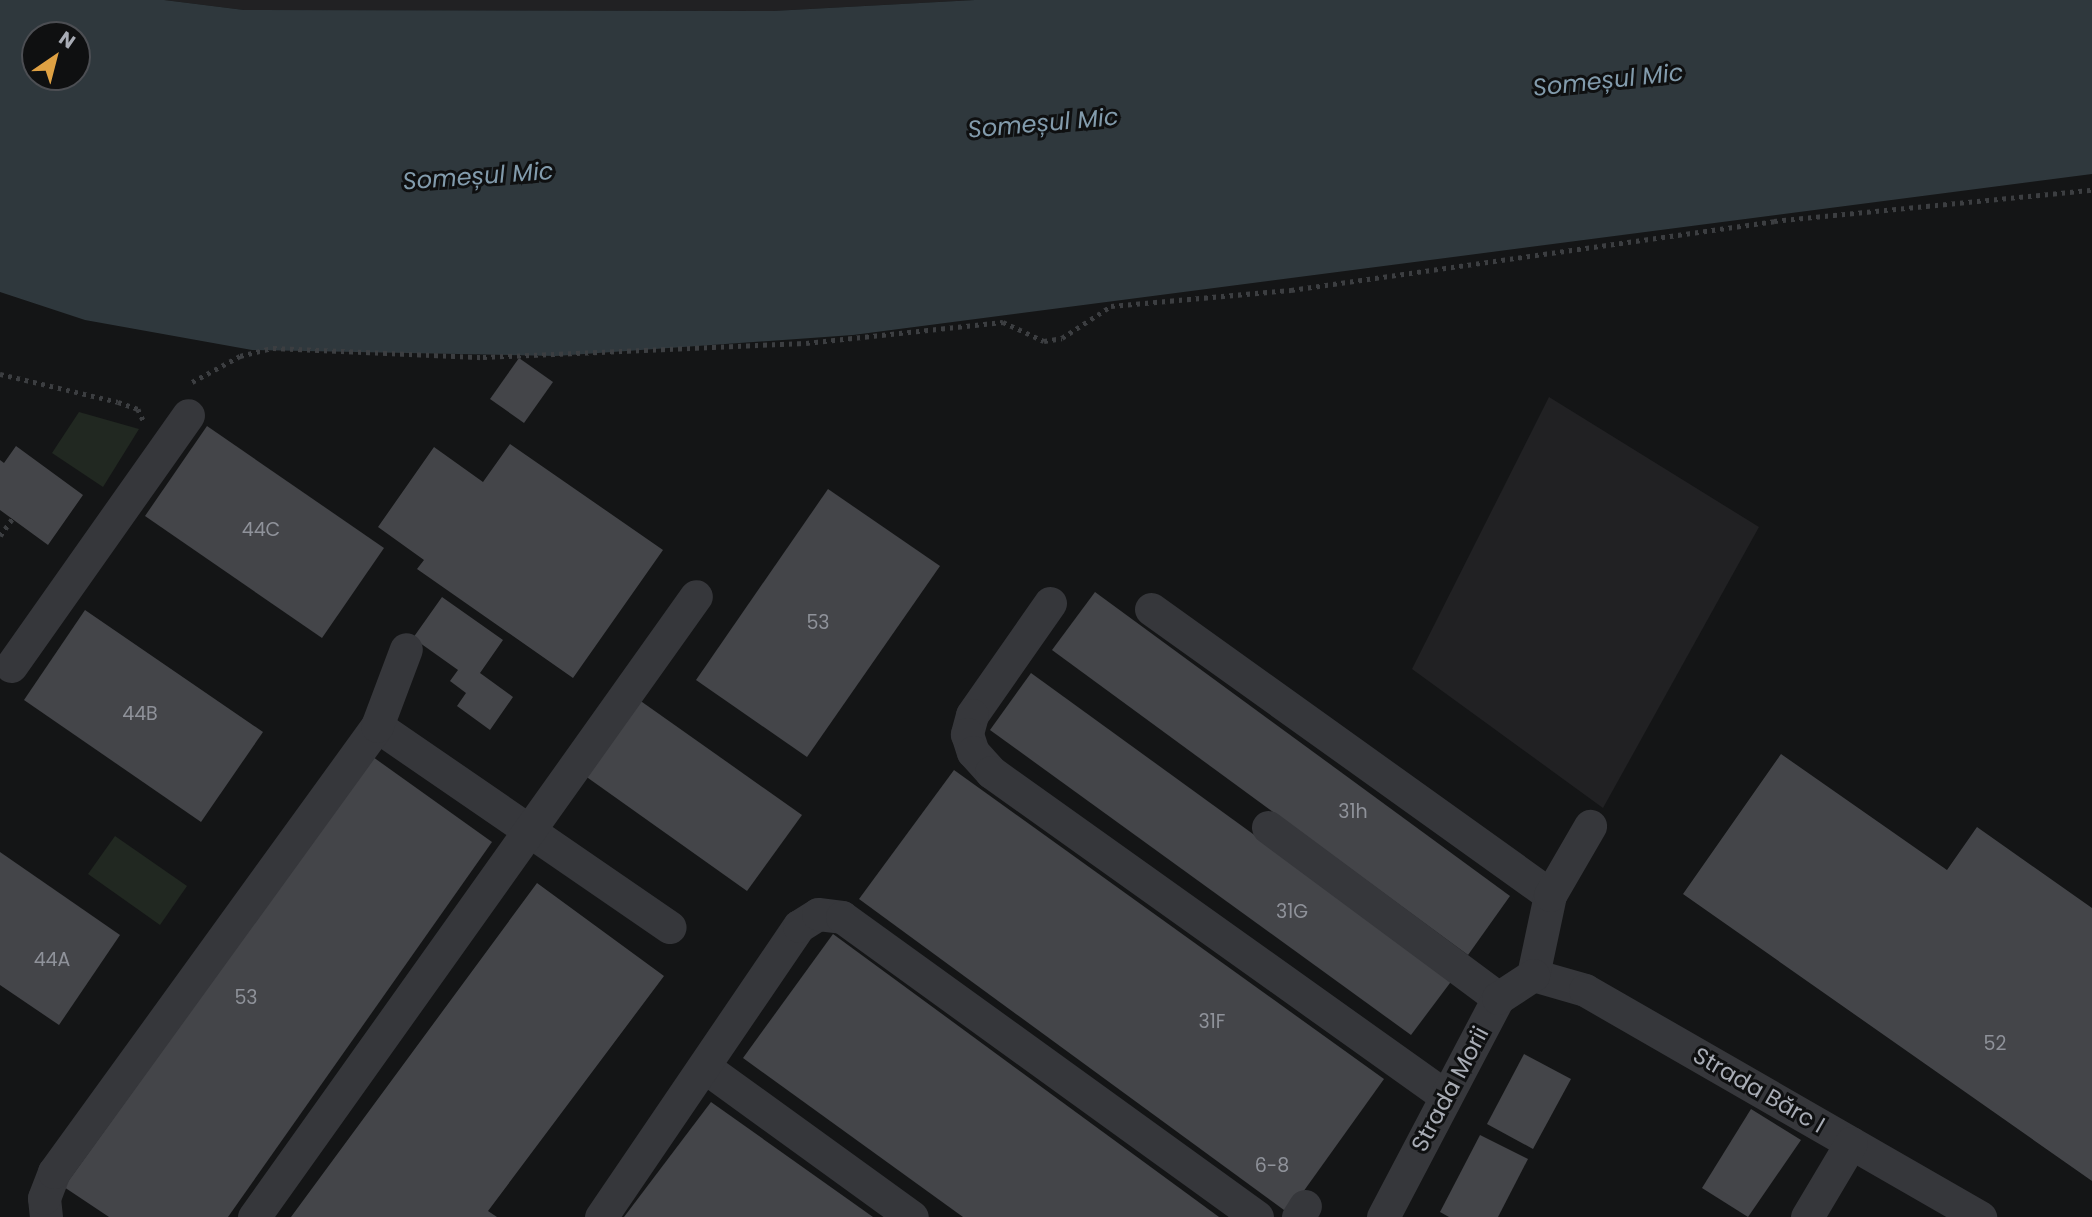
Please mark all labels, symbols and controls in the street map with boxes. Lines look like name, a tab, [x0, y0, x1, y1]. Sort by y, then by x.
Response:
north arrow	[21, 21, 91, 91]
text: N	[54, 25, 81, 55]
water label: Someșul Mic	[1531, 58, 1685, 102]
water label: Someșul Mic	[967, 102, 1119, 144]
water label: Someșul Mic	[402, 156, 554, 196]
house number: 44C	[242, 519, 280, 541]
house number: 53	[806, 612, 830, 634]
house number: 44B	[122, 703, 158, 725]
house number: 31h	[1338, 801, 1368, 823]
house number: 31G	[1276, 901, 1308, 923]
house number: 44A	[34, 949, 70, 971]
house number: 53	[234, 987, 258, 1009]
house number: 31F	[1199, 1011, 1225, 1033]
street label: Strada Morii	[1406, 1022, 1494, 1156]
house number: 52	[1984, 1033, 2006, 1055]
street label: Strada Bărc I	[1688, 1041, 1830, 1139]
house number: 6-8	[1255, 1155, 1289, 1177]

